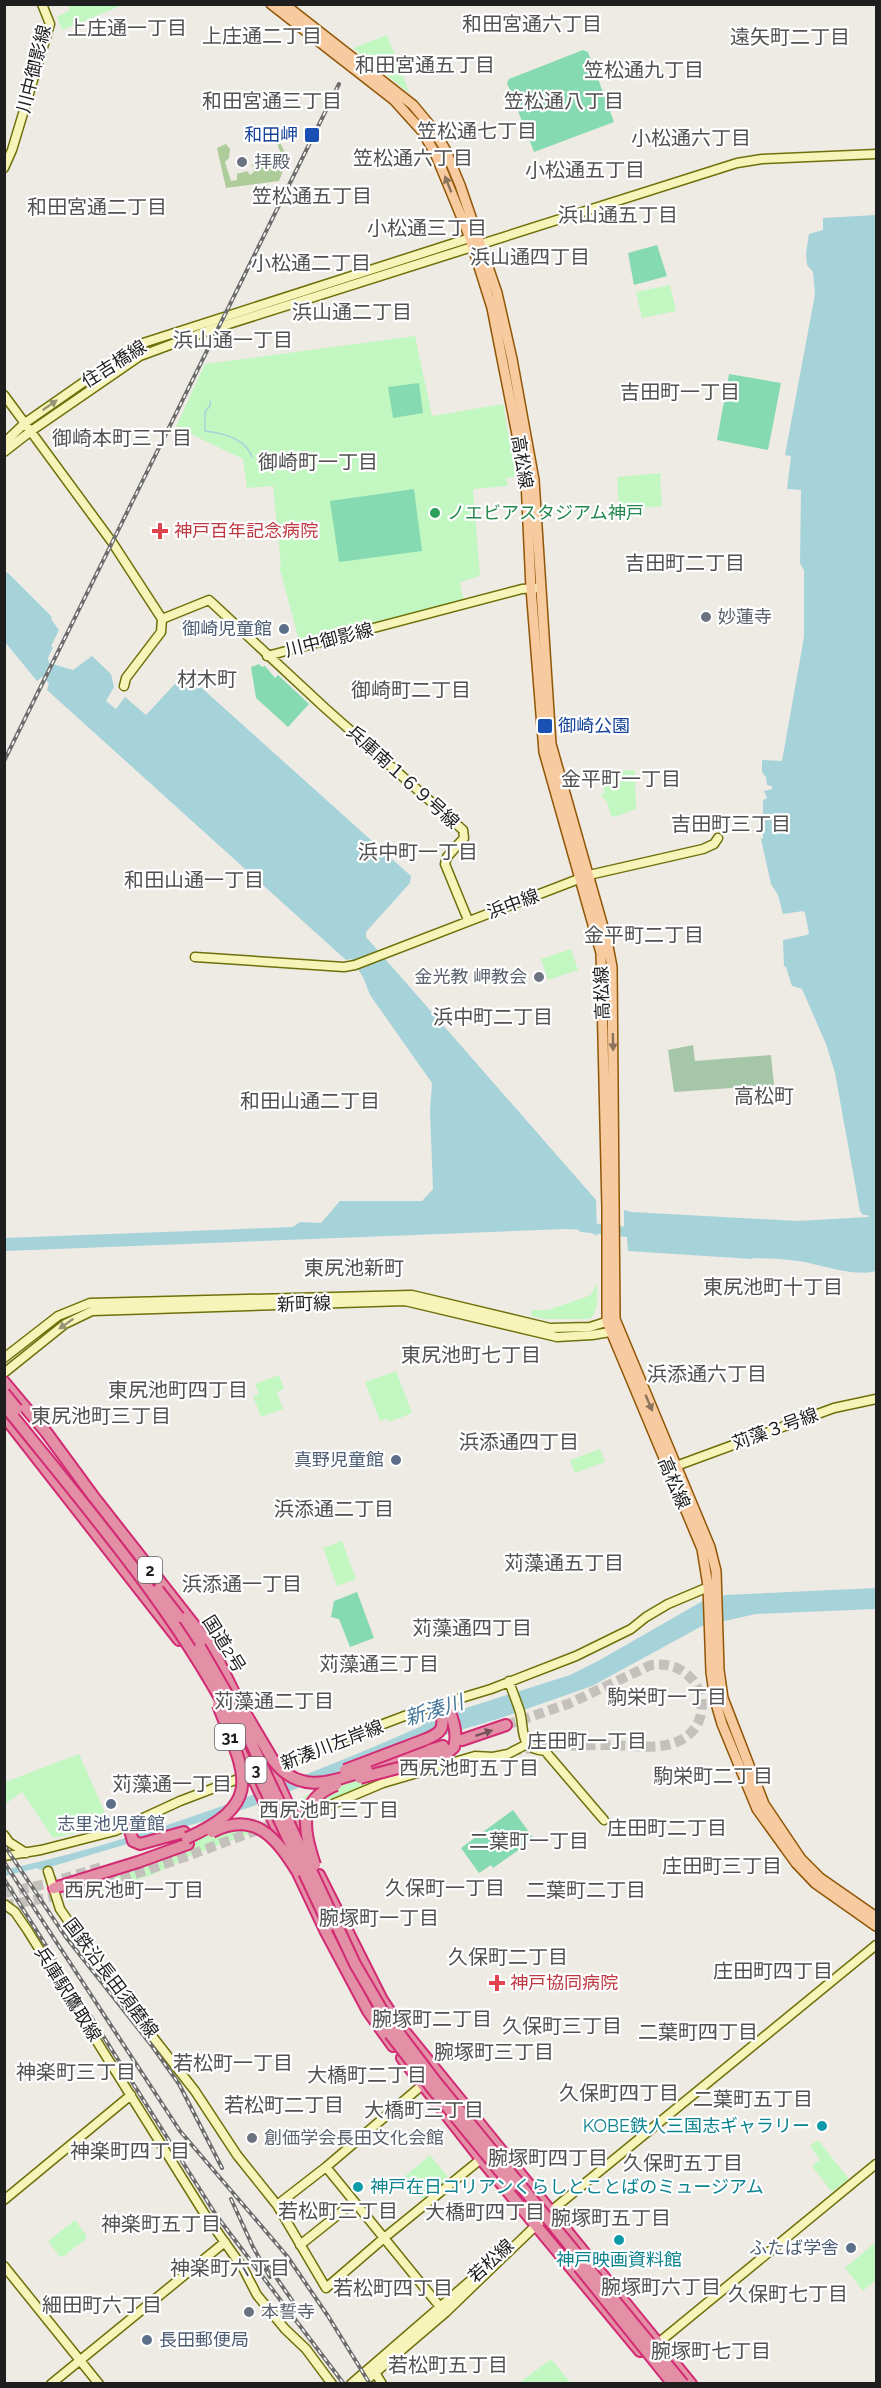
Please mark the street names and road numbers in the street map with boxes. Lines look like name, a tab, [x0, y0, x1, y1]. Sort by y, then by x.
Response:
street label: 川中御影線	[12, 23, 55, 115]
street label: 住吉橋線	[78, 336, 150, 392]
street label: 高松線	[508, 434, 537, 490]
street label: 川中御影線	[283, 618, 375, 661]
street label: 兵庫南１６９号線	[343, 721, 464, 833]
street label: 浜中線	[484, 884, 542, 923]
street label: 高松線	[590, 966, 613, 1020]
street label: 新町線	[277, 1292, 331, 1315]
street label: 苅藻３号線	[729, 1403, 821, 1454]
street label: 高松線	[654, 1454, 695, 1512]
road number: 2	[138, 1557, 162, 1583]
street label: 国道2号	[199, 1611, 250, 1676]
street label: 新湊川左岸線	[278, 1715, 386, 1774]
road number: 31	[215, 1724, 245, 1750]
road number: 3	[246, 1757, 266, 1783]
street label: 国鉄沿長田須磨線	[60, 1914, 163, 2042]
street label: 兵庫駅鷹取線	[31, 1942, 106, 2045]
street label: 若松線	[464, 2235, 518, 2287]

